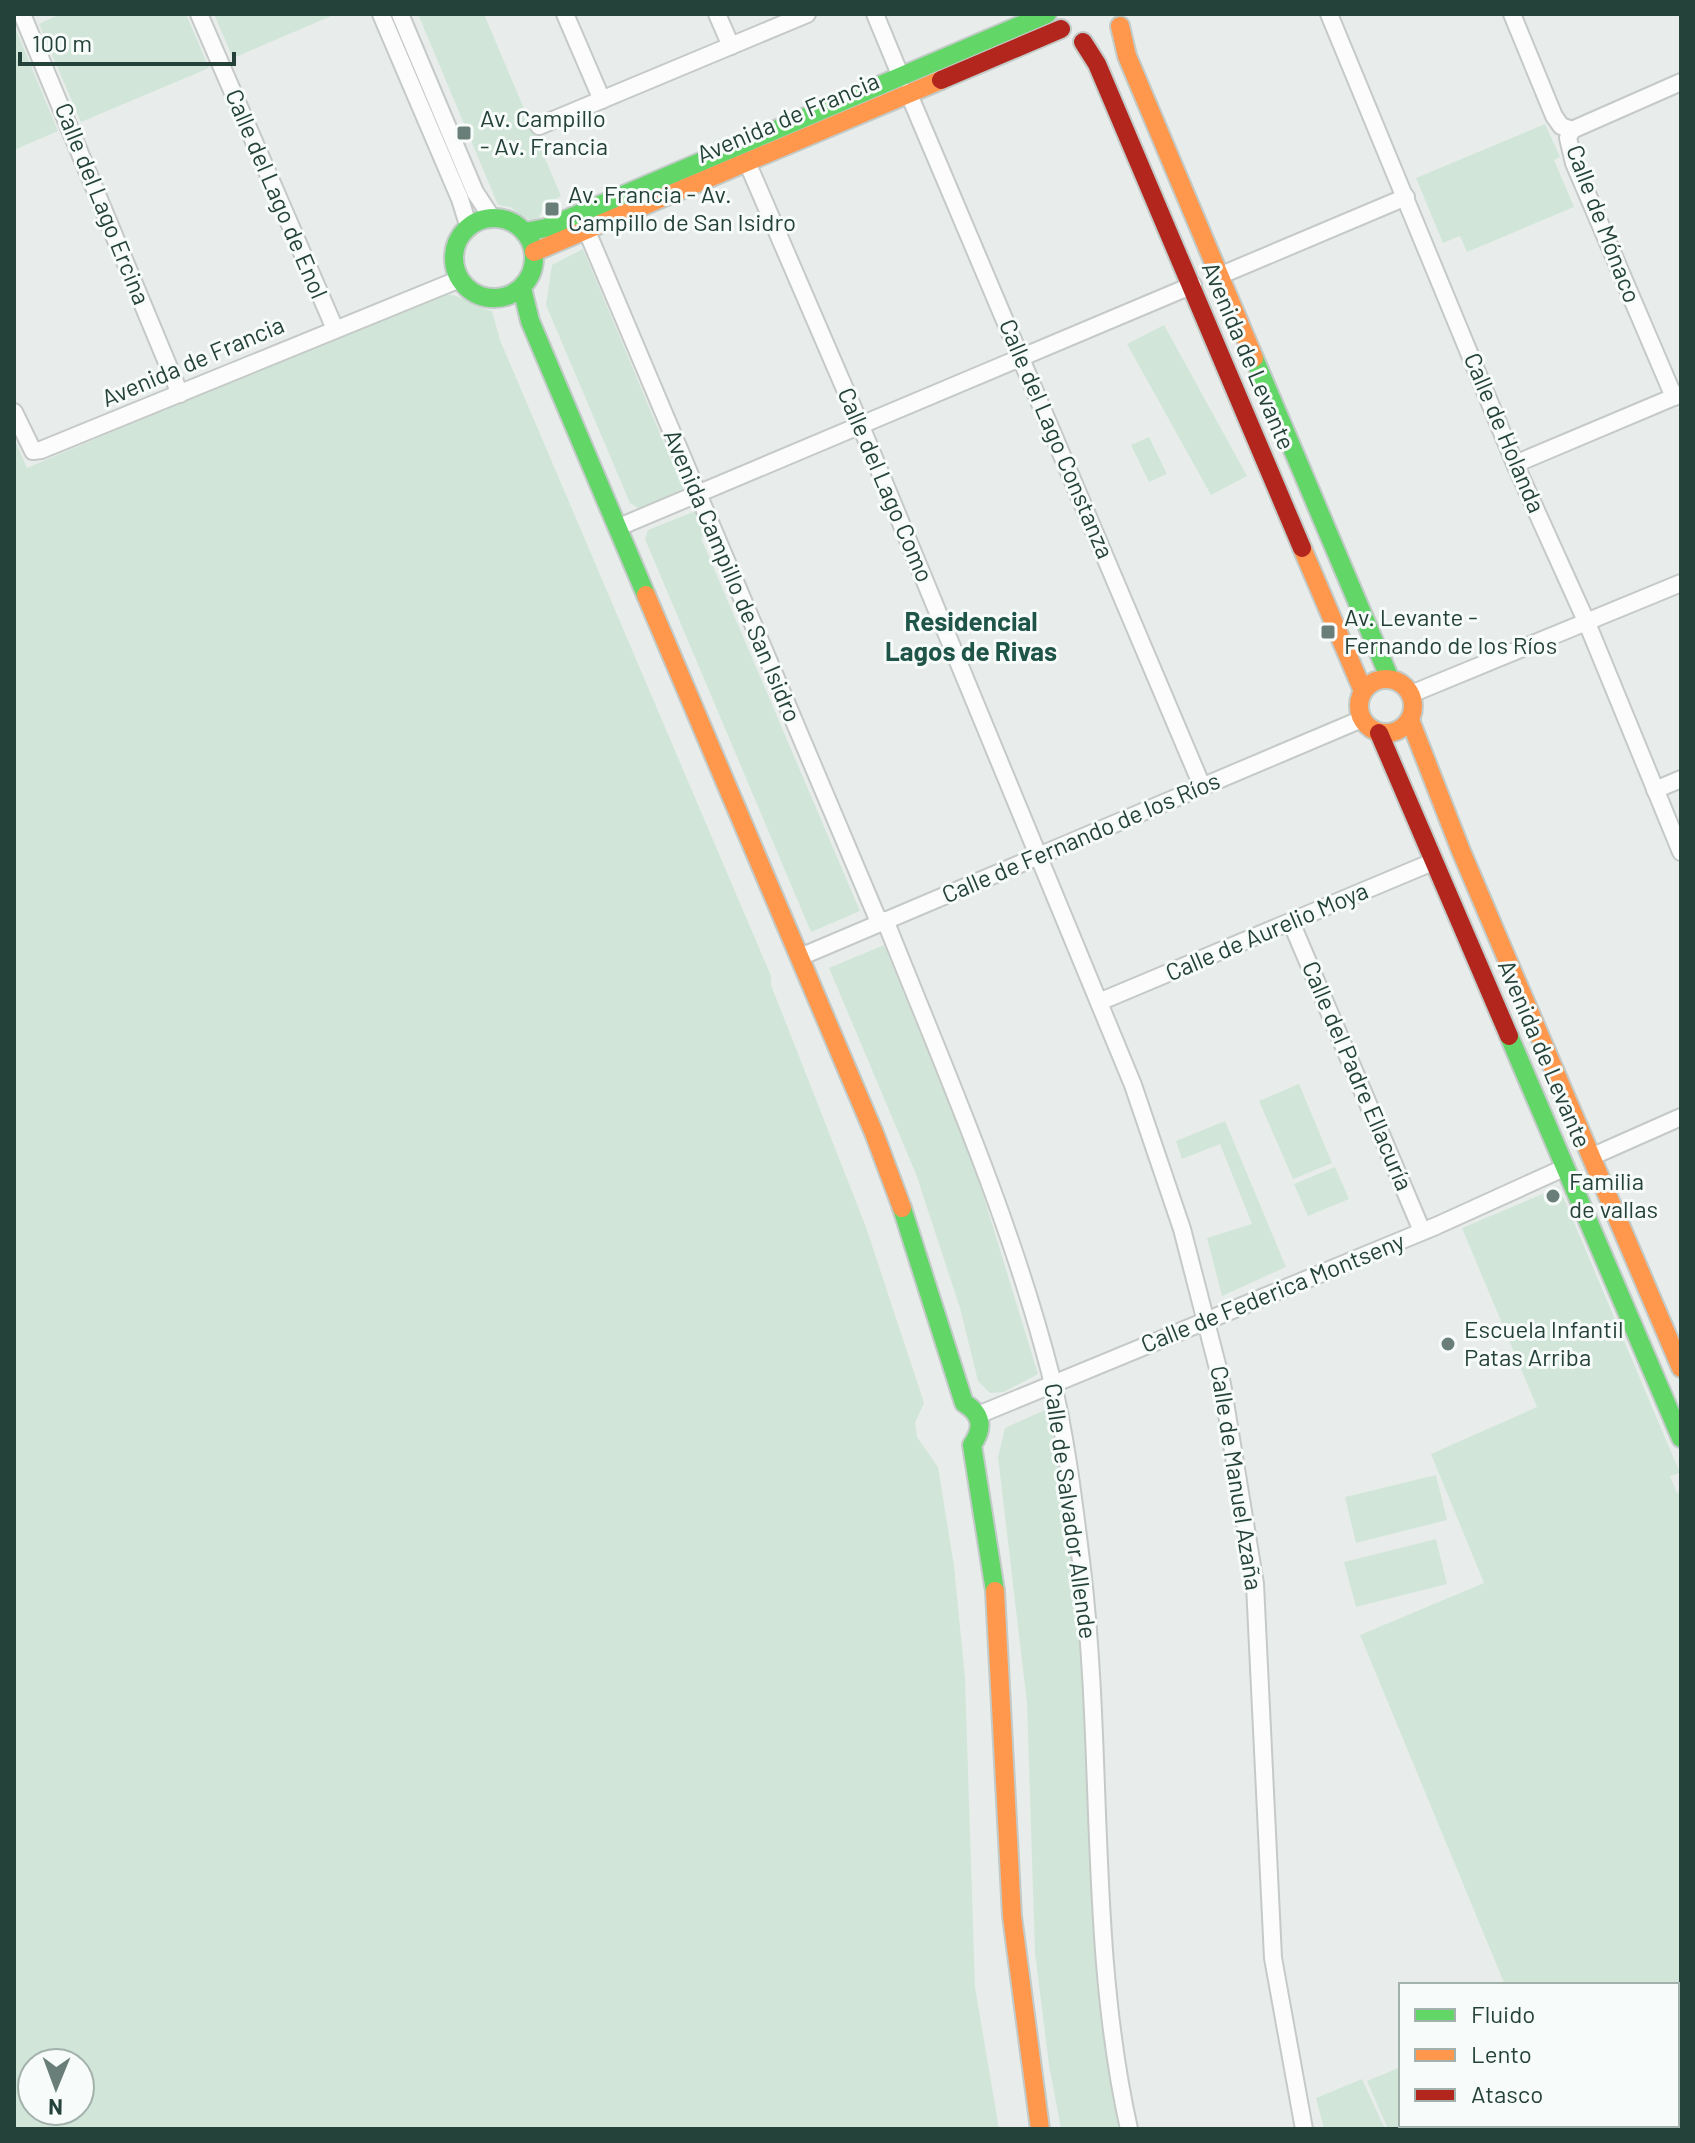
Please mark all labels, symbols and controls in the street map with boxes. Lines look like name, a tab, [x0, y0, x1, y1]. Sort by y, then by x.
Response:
scale bar	[20, 16, 234, 66]
text: 100 m	[32, 28, 92, 57]
street label: Avenida de Francia	[692, 65, 883, 168]
street label: Calle del Lago de Enol	[220, 84, 335, 303]
street label: Calle del Lago Ercina	[50, 98, 157, 309]
place label: Av. Campillo - Av. Francia	[480, 103, 608, 160]
marker: Av. Campillo - Av. Francia	[455, 124, 473, 142]
street label: Calle de Mónaco	[1561, 140, 1648, 306]
place label: Av. Francia - Av. Campillo de San Isidro	[568, 179, 796, 236]
marker: Av. Francia - Av. Campillo de San Isidro	[543, 200, 561, 218]
street label: Avenida de Levante	[1197, 257, 1302, 454]
street label: Avenida de Francia	[97, 309, 288, 412]
street label: Calle del Lago Constanza	[994, 314, 1121, 562]
street label: Calle de Holanda	[1459, 348, 1552, 517]
street label: Calle del Lago Como	[832, 383, 940, 586]
street label: Avenida Campillo de San Isidro	[658, 425, 808, 726]
place label: Av. Levante - Fernando de los Ríos	[1344, 602, 1557, 659]
district label: Residencial Lagos de Rivas	[885, 605, 1057, 666]
marker: Av. Levante - Fernando de los Ríos	[1319, 623, 1337, 641]
street label: Calle de Fernando de los Ríos	[937, 765, 1224, 908]
street label: Calle de Aurelio Moya	[1161, 875, 1372, 986]
street label: Avenida de Levante	[1493, 955, 1598, 1152]
street label: Calle del Padre Ellacuría	[1297, 956, 1420, 1195]
place label: Familia de vallas	[1569, 1166, 1658, 1223]
marker: Familia de vallas	[1544, 1187, 1562, 1205]
street label: Calle de Federica Montseny	[1136, 1225, 1409, 1358]
place label: Escuela Infantil Patas Arriba	[1464, 1314, 1624, 1371]
marker: Escuela Infantil Patas Arriba	[1439, 1335, 1457, 1353]
street label: Calle de Manuel Azaña	[1205, 1363, 1270, 1592]
street label: Calle de Salvador Allende	[1039, 1381, 1104, 1641]
legend	[1399, 1983, 1679, 2127]
text: Fluido	[1471, 1999, 1535, 2028]
text: Lento	[1471, 2039, 1532, 2068]
north arrow	[16, 2047, 96, 2127]
text: Atasco	[1471, 2079, 1543, 2108]
text: N	[48, 2095, 63, 2121]

